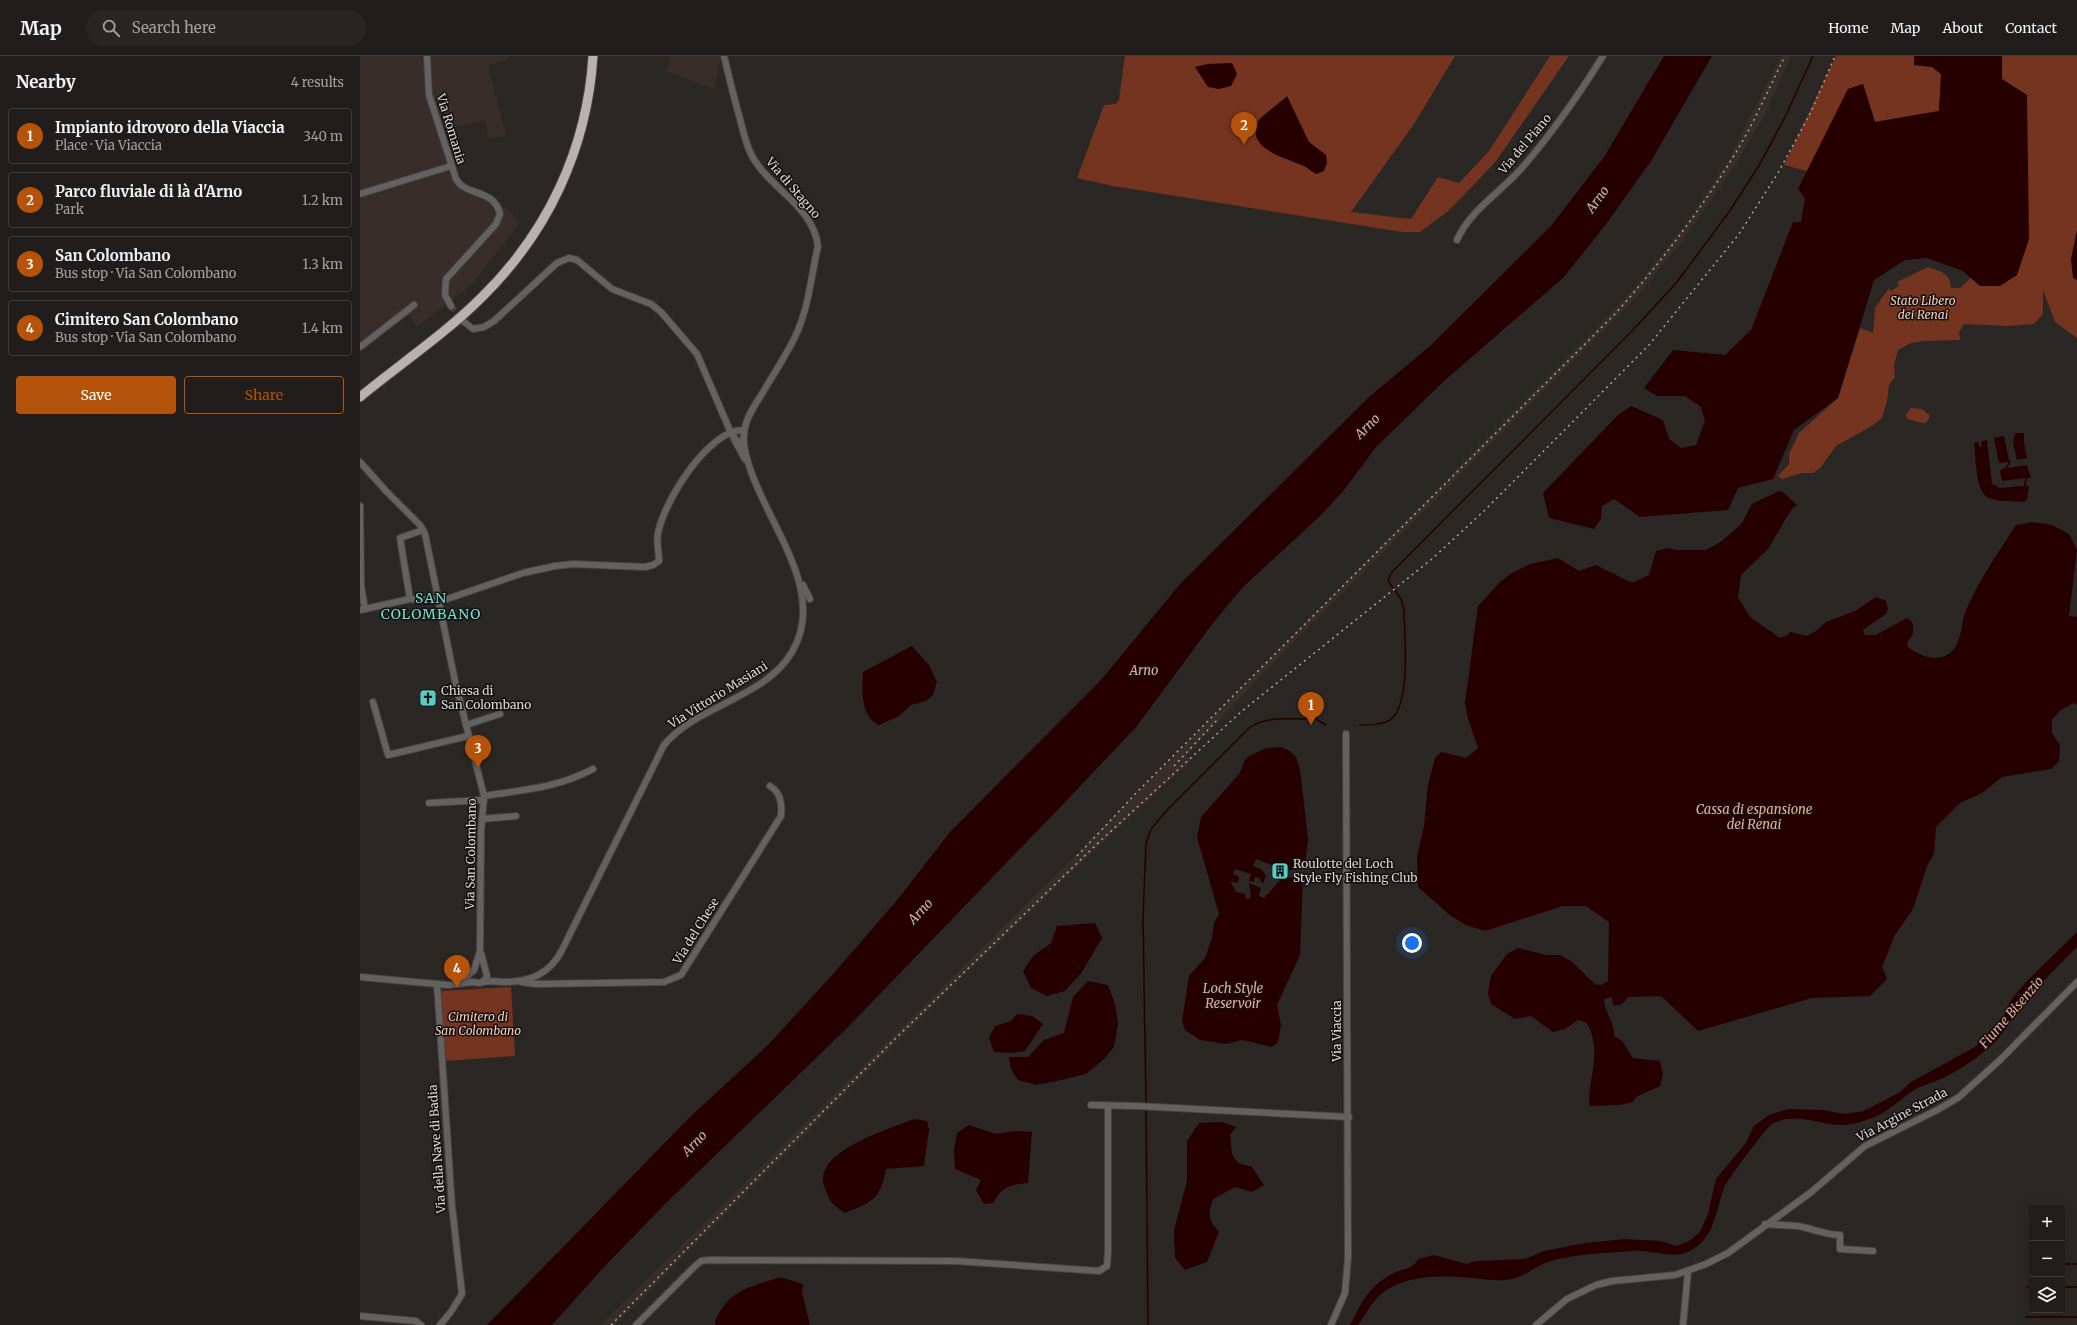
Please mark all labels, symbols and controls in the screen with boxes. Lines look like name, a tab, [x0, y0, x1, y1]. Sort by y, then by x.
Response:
search box	[86, 10, 366, 46]
text: Map	[20, 16, 62, 40]
icon: search	[100, 17, 122, 39]
text: Search here	[132, 18, 216, 37]
text: Home	[1828, 19, 1869, 37]
text: Map	[1891, 19, 1920, 37]
text: About	[1942, 19, 1983, 37]
text: Contact	[2005, 19, 2057, 37]
text: Nearby	[16, 71, 76, 93]
text: 4 results	[291, 74, 344, 91]
street label: Via Romania	[433, 91, 469, 166]
street label: Via del Piano	[1494, 110, 1554, 178]
pin: 2	[1231, 112, 1257, 145]
text: Impianto idrovoro della Viaccia	[55, 118, 285, 137]
text: 1	[27, 128, 33, 145]
text: 340 m	[304, 128, 343, 145]
text: Place · Via Viaccia	[55, 137, 162, 154]
street label: Via di Stagno	[762, 153, 824, 221]
text: Parco fluviale di là d'Arno	[55, 182, 242, 201]
water label: Arno	[1581, 183, 1613, 217]
text: 2	[26, 192, 34, 209]
text: 1.2 km	[302, 192, 343, 209]
text: Park	[55, 201, 84, 218]
text: San Colombano	[55, 246, 170, 265]
text: 3	[26, 256, 34, 273]
text: 1.3 km	[302, 256, 343, 273]
text: Bus stop · Via San Colombano	[55, 265, 236, 282]
park label: Stato Libero dei Renai	[1890, 293, 1956, 322]
text: Cimitero San Colombano	[55, 310, 238, 329]
text: 4	[26, 320, 34, 337]
text: 1.4 km	[302, 320, 343, 337]
text: Bus stop · Via San Colombano	[55, 329, 236, 346]
button: Save	[16, 376, 176, 414]
button: Share	[184, 376, 344, 414]
water label: Arno	[1350, 410, 1384, 443]
district label: SAN COLOMBANO	[381, 589, 481, 623]
street label: Via Vittorio Masiani	[664, 658, 770, 732]
water label: Arno	[1128, 662, 1159, 679]
place label: Chiesa di San Colombano	[441, 683, 531, 712]
church icon: Chiesa di San Colombano	[418, 688, 438, 708]
pin: 1	[1298, 692, 1324, 725]
pin: 3	[465, 735, 491, 768]
street label: Via San Colombano	[462, 798, 479, 911]
water label: Cassa di espansione dei Renai	[1696, 801, 1813, 833]
place label: Roulotte del Loch Style Fly Fishing Club	[1293, 856, 1417, 885]
building icon: Roulotte del Loch Style Fly Fishing Club	[1270, 861, 1290, 881]
street label: Via del Chese	[669, 895, 722, 968]
water label: Arno	[904, 895, 936, 928]
your location	[1402, 933, 1422, 953]
pin: 4	[444, 955, 470, 988]
water label: Fiume Bisenzio	[1975, 973, 2047, 1053]
water label: Loch Style Reservoir	[1203, 980, 1264, 1012]
street label: Via Viaccia	[1329, 1000, 1344, 1063]
park label: Cimitero di San Colombano	[435, 1009, 521, 1038]
street label: Via della Nave di Badia	[424, 1084, 449, 1215]
street label: Via Argine Strada	[1853, 1084, 1950, 1145]
water label: Arno	[677, 1127, 711, 1160]
map controls	[2029, 1205, 2065, 1313]
button: +	[2029, 1205, 2065, 1241]
button: −	[2029, 1241, 2065, 1277]
button: layers	[2029, 1277, 2065, 1313]

